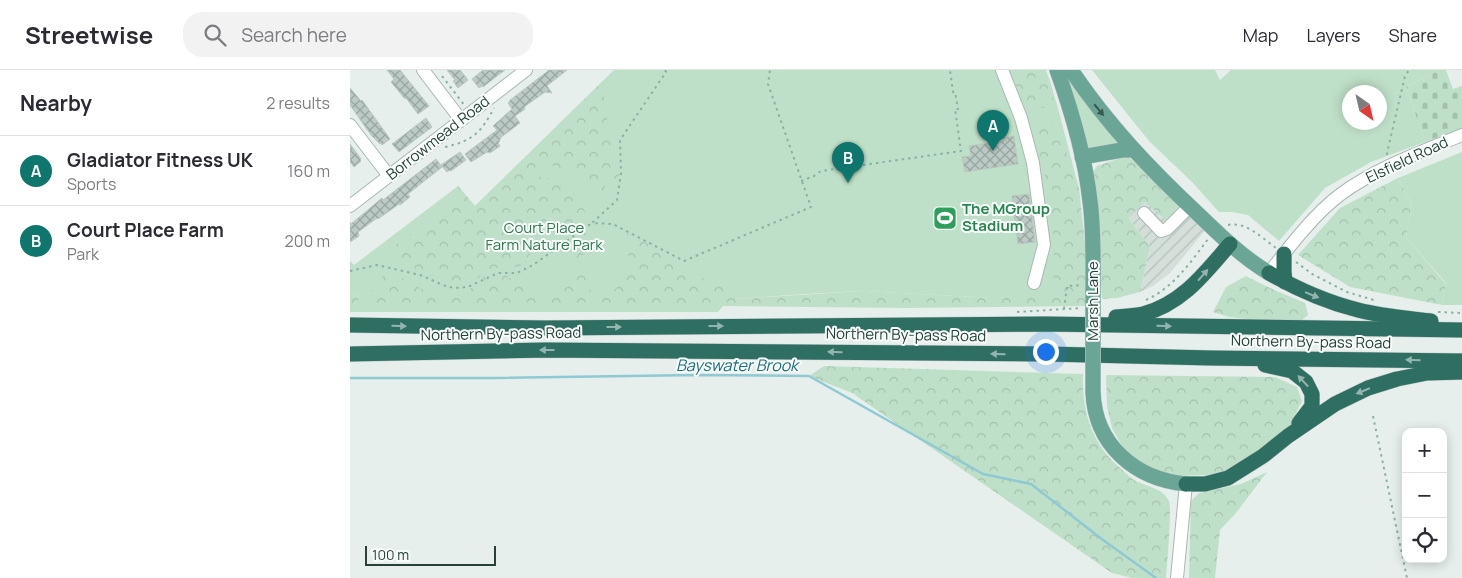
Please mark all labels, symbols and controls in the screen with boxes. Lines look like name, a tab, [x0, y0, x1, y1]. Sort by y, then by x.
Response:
search box	[183, 12, 533, 57]
text: Streetwise	[25, 18, 153, 51]
icon: search	[201, 21, 229, 49]
text: Search here	[241, 22, 347, 48]
text: Map	[1243, 23, 1278, 47]
text: Layers	[1306, 23, 1360, 47]
text: Share	[1388, 23, 1437, 47]
north arrow	[1342, 85, 1387, 130]
text: Nearby	[20, 89, 92, 117]
street label: Borrowmead Road	[382, 91, 494, 185]
text: 2 results	[266, 92, 330, 114]
one-way arrow	[1094, 103, 1105, 116]
pin: A	[977, 110, 1009, 151]
street label: Elsfield Road	[1362, 131, 1451, 188]
pin: B	[832, 142, 864, 183]
text: Gladiator Fitness UK	[67, 147, 253, 173]
text: A	[31, 160, 41, 182]
text: 160 m	[287, 160, 330, 182]
text: Sports	[67, 173, 116, 195]
place label: The MGroup Stadium	[962, 198, 1050, 236]
sports icon: The MGroup Stadium	[932, 205, 958, 231]
text: Court Place Farm	[67, 217, 224, 243]
park label: Court Place Farm Nature Park	[485, 217, 603, 255]
text: B	[31, 230, 41, 252]
text: 200 m	[285, 230, 330, 252]
text: Park	[67, 243, 99, 265]
street label: Marsh Lane	[1082, 261, 1103, 341]
one-way arrow	[1197, 270, 1209, 282]
one-way arrow	[1305, 291, 1320, 299]
one-way arrow	[391, 322, 407, 330]
street label: Northern By-pass Road	[421, 322, 581, 345]
one-way arrow	[708, 322, 724, 330]
one-way arrow	[1156, 322, 1172, 330]
one-way arrow	[606, 323, 622, 331]
street label: Northern By-pass Road	[826, 323, 986, 346]
street label: Northern By-pass Road	[1231, 330, 1391, 353]
your location	[1033, 339, 1059, 365]
one-way arrow	[539, 347, 555, 355]
one-way arrow	[827, 348, 843, 356]
one-way arrow	[990, 350, 1006, 358]
water label: Bayswater Brook	[676, 354, 800, 376]
one-way arrow	[1405, 356, 1421, 364]
one-way arrow	[1297, 375, 1309, 387]
one-way arrow	[1356, 387, 1370, 395]
map controls	[1402, 428, 1447, 563]
button: +	[1402, 428, 1447, 473]
button: −	[1402, 473, 1447, 518]
button: locate	[1402, 518, 1447, 563]
scale bar	[365, 543, 496, 566]
text: 100 m	[372, 545, 409, 564]

